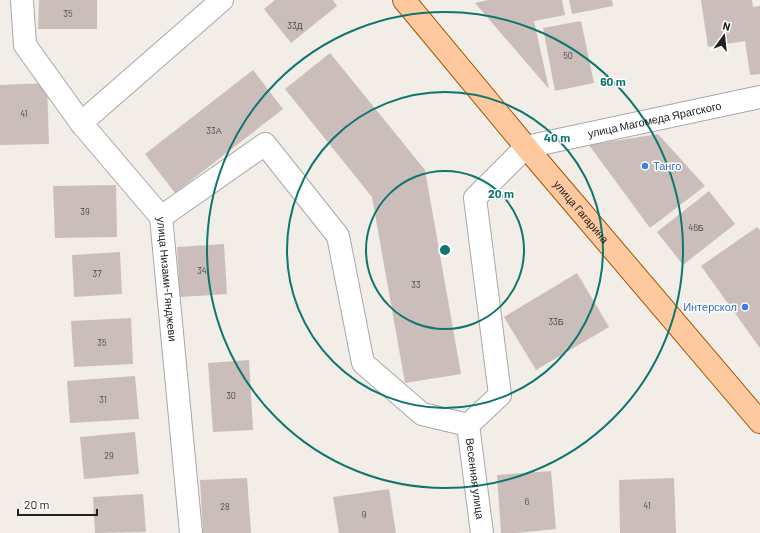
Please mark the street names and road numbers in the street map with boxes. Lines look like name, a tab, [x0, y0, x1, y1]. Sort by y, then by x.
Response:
street label: улица Магомеда Ярагского	[586, 98, 723, 140]
street label: улица Гагарина	[551, 177, 612, 246]
street label: улица Низами-Гянджеви	[155, 216, 180, 342]
street label: Весенняя улица	[464, 437, 487, 521]

